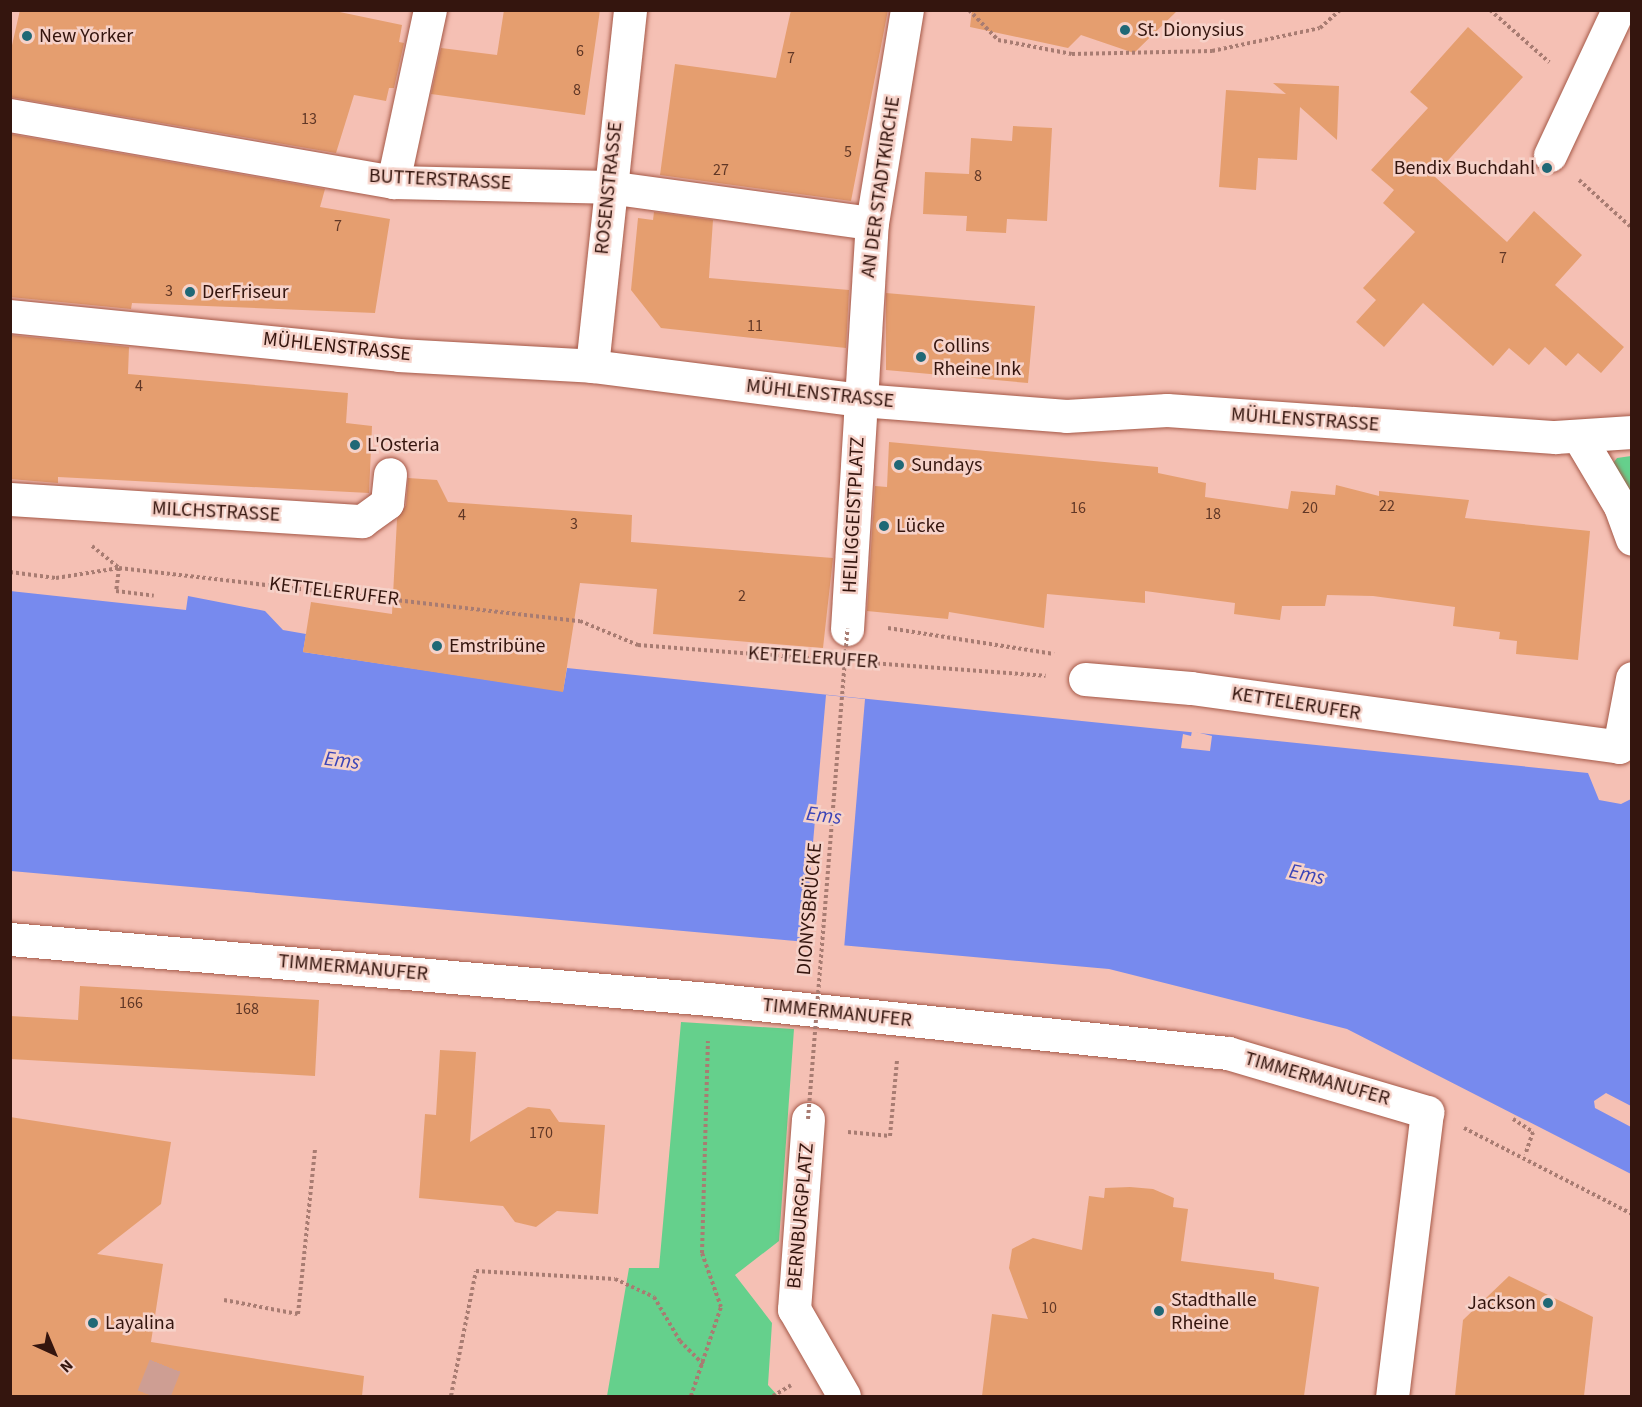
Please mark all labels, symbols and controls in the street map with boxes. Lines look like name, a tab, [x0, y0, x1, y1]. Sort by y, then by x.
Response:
place label: St. Dionysius	[1137, 18, 1244, 42]
marker: St. Dionysius	[1118, 23, 1132, 37]
place label: New Yorker	[39, 24, 133, 48]
marker: New Yorker	[20, 29, 34, 43]
house number: 6	[576, 41, 584, 61]
house number: 7	[787, 48, 795, 68]
house number: 8	[573, 80, 581, 100]
street label: AN DER STADTKIRCHE	[856, 95, 906, 279]
house number: 13	[301, 109, 317, 129]
street label: ROSENSTRASSE	[590, 120, 628, 256]
house number: 5	[844, 142, 852, 162]
place label: Bendix Buchdahl	[1394, 156, 1535, 180]
house number: 27	[713, 160, 729, 180]
marker: Bendix Buchdahl	[1540, 161, 1554, 175]
street label: BUTTERSTRASSE	[368, 164, 512, 196]
house number: 8	[974, 166, 982, 186]
house number: 7	[334, 216, 342, 236]
house number: 7	[1499, 248, 1507, 268]
place label: DerFriseur	[202, 280, 289, 304]
house number: 3	[165, 281, 173, 301]
marker: DerFriseur	[183, 285, 197, 299]
house number: 11	[747, 316, 763, 336]
street label: MÜHLENSTRASSE	[262, 327, 412, 367]
place label: Collins Rheine Ink	[933, 334, 1021, 381]
marker: Collins Rheine Ink	[914, 350, 928, 364]
street label: MÜHLENSTRASSE	[745, 374, 895, 414]
house number: 4	[135, 376, 143, 396]
street label: MÜHLENSTRASSE	[1230, 403, 1380, 437]
place label: L'Osteria	[367, 433, 440, 457]
street label: HEILIGGEISTPLATZ	[838, 436, 870, 594]
marker: L'Osteria	[348, 438, 362, 452]
place label: Sundays	[911, 453, 982, 477]
marker: Sundays	[892, 458, 906, 472]
house number: 22	[1379, 496, 1395, 516]
street label: MILCHSTRASSE	[151, 497, 281, 527]
house number: 16	[1070, 498, 1086, 518]
house number: 20	[1302, 498, 1318, 518]
house number: 18	[1205, 504, 1221, 524]
house number: 4	[458, 505, 466, 525]
house number: 3	[570, 514, 578, 534]
place label: Lücke	[896, 514, 945, 538]
marker: Lücke	[877, 519, 891, 533]
street label: KETTELERUFER	[268, 572, 400, 612]
house number: 2	[738, 586, 746, 606]
place label: Emstribüne	[449, 634, 546, 658]
marker: Emstribüne	[430, 639, 444, 653]
street label: KETTELERUFER	[747, 641, 879, 675]
street label: KETTELERUFER	[1230, 682, 1362, 726]
water label: Ems	[323, 745, 361, 775]
water label: Ems	[805, 800, 843, 830]
street label: DIONYSBRÜCKE	[792, 842, 828, 976]
water label: Ems	[1287, 858, 1327, 890]
street label: TIMMERMANUFER	[277, 950, 429, 986]
house number: 166	[119, 993, 143, 1013]
street label: TIMMERMANUFER	[761, 993, 913, 1033]
house number: 168	[235, 999, 259, 1019]
street label: TIMMERMANUFER	[1242, 1047, 1392, 1111]
house number: 170	[529, 1123, 553, 1143]
street label: BERNBURGPLATZ	[783, 1142, 819, 1290]
place label: Stadthalle Rheine	[1171, 1288, 1257, 1335]
place label: Jackson	[1467, 1291, 1536, 1315]
marker: Jackson	[1541, 1296, 1555, 1310]
house number: 10	[1041, 1298, 1057, 1318]
marker: Stadthalle Rheine	[1152, 1304, 1166, 1318]
place label: Layalina	[105, 1311, 175, 1335]
marker: Layalina	[86, 1316, 100, 1330]
north arrow	[24, 1323, 84, 1383]
text: N	[55, 1354, 78, 1378]

